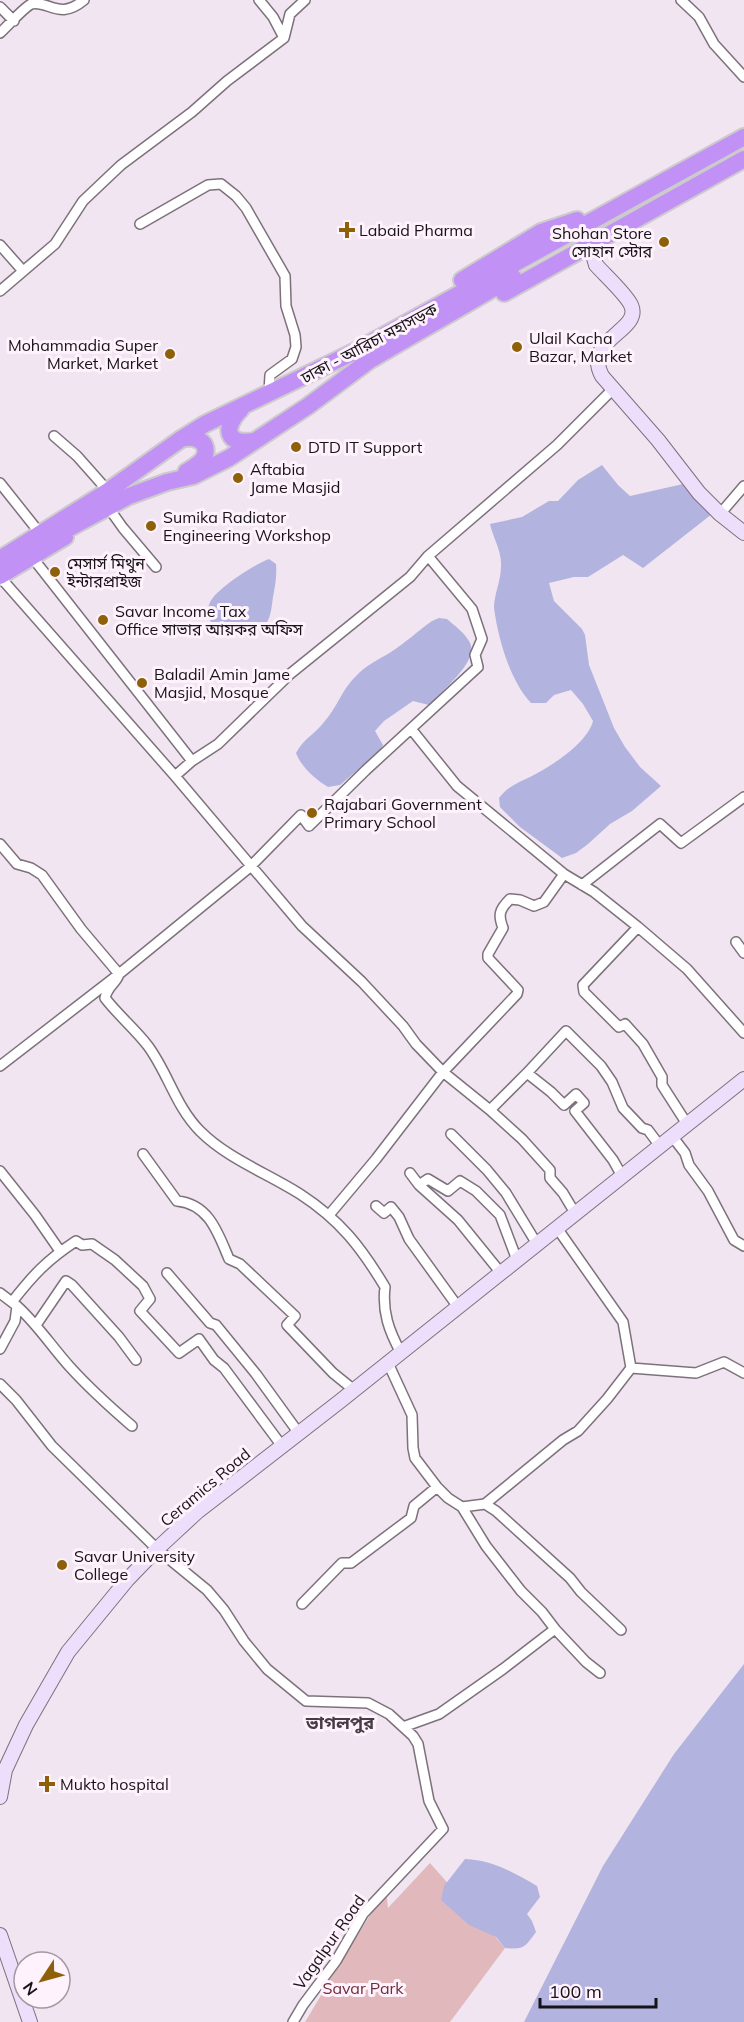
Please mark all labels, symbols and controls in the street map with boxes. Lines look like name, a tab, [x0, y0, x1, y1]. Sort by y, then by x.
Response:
place label: Labaid Pharma	[359, 220, 473, 240]
marker: Labaid Pharma	[340, 223, 354, 237]
place label: Shohan Store সোহান স্টোর	[552, 223, 652, 261]
marker: Shohan Store সোহান স্টোর	[657, 235, 671, 249]
street label: ঢাকা - আরিচা মহাসড়ক	[296, 298, 442, 388]
place label: Ulail Kacha Bazar, Market	[529, 328, 632, 366]
place label: Mohammadia Super Market, Market	[8, 335, 158, 373]
marker: Ulail Kacha Bazar, Market	[510, 340, 524, 354]
marker: Mohammadia Super Market, Market	[163, 347, 177, 361]
place label: DTD IT Support	[308, 437, 423, 457]
marker: DTD IT Support	[289, 440, 303, 454]
place label: Aftabia Jame Masjid	[250, 459, 340, 497]
marker: Aftabia Jame Masjid	[231, 471, 245, 485]
place label: Sumika Radiator Engineering Workshop	[163, 507, 331, 545]
marker: Sumika Radiator Engineering Workshop	[144, 519, 158, 533]
place label: মেসার্স মিথুন ইন্টারপ্রাইজ	[66, 553, 145, 591]
marker: মেসার্স মিথুন ইন্টারপ্রাইজ	[48, 565, 62, 579]
place label: Savar Income Tax Office সাভার আয়কর অফিস	[115, 601, 304, 639]
marker: Savar Income Tax Office সাভার আয়কর অফিস	[96, 613, 110, 627]
place label: Baladil Amin Jame Masjid, Mosque	[154, 664, 290, 702]
marker: Baladil Amin Jame Masjid, Mosque	[135, 676, 149, 690]
place label: Rajabari Government Primary School	[324, 794, 482, 832]
marker: Rajabari Government Primary School	[305, 806, 319, 820]
street label: Ceramics Road	[156, 1443, 254, 1531]
place label: Savar University College	[74, 1546, 196, 1584]
marker: Savar University College	[55, 1558, 69, 1572]
district label: ভাগলপুর	[305, 1711, 375, 1734]
place label: Mukto hospital	[60, 1774, 169, 1794]
marker: Mukto hospital	[38, 1775, 56, 1793]
street label: Vagalpur Road	[289, 1891, 369, 1993]
north arrow	[12, 1950, 72, 2010]
scale bar	[540, 1971, 656, 2009]
text: N	[18, 1978, 42, 2000]
park label: Savar Park	[322, 1978, 404, 1998]
text: 100 m	[549, 1980, 602, 2003]

